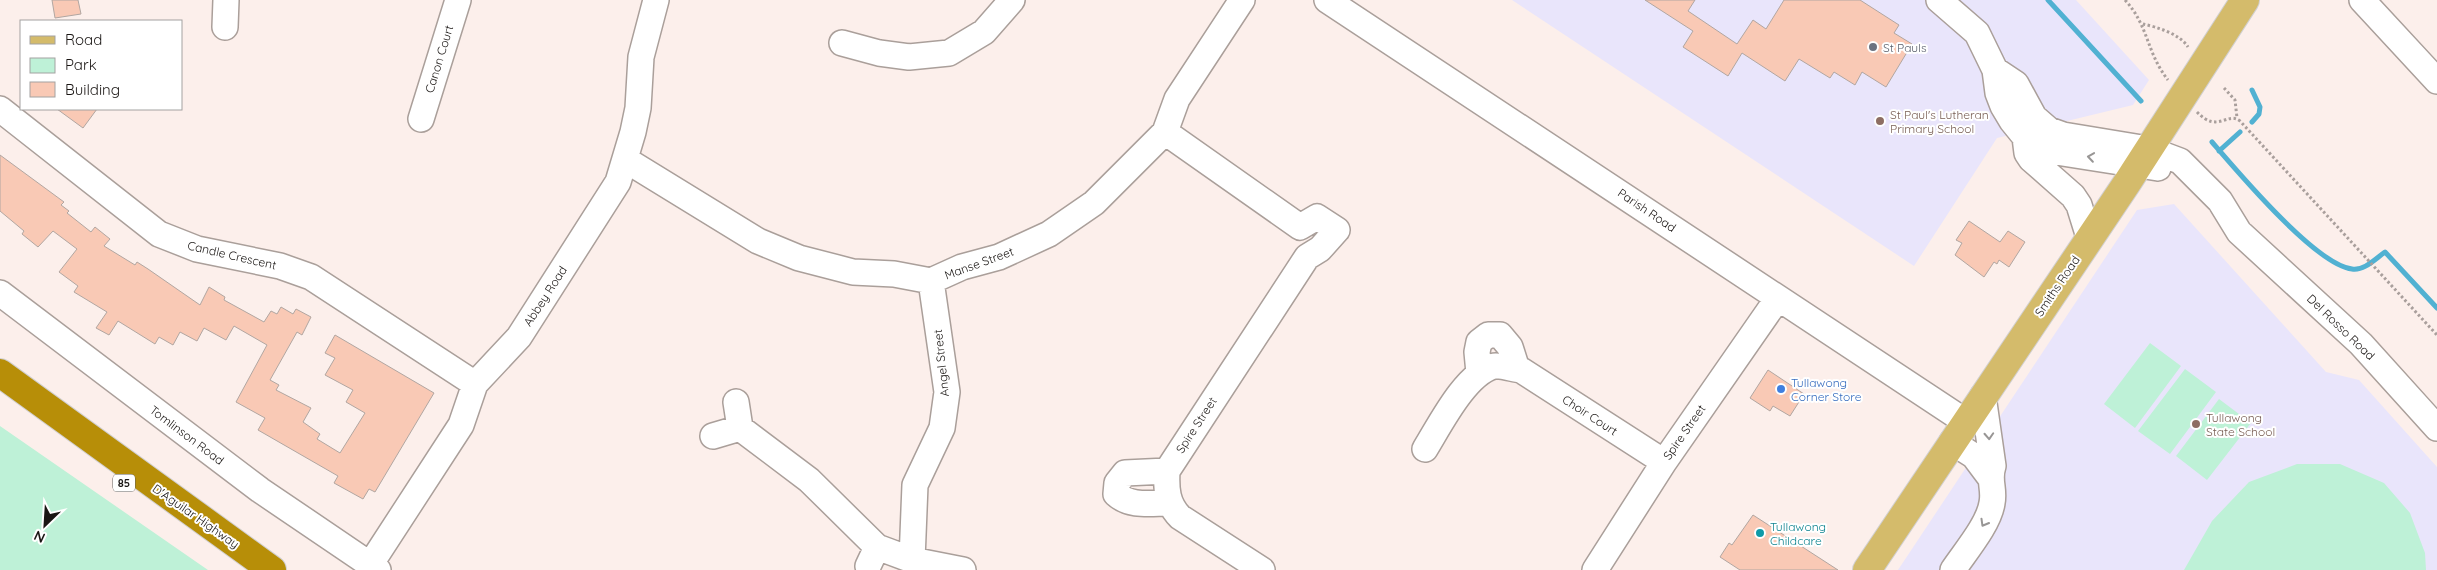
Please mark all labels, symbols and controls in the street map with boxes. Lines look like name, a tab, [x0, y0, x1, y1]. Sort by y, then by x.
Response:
legend	[20, 20, 182, 110]
street label: Canon Court	[422, 23, 456, 95]
text: Road	[65, 30, 102, 49]
place label: St Pauls	[1883, 40, 1927, 55]
marker: St Pauls	[1867, 41, 1879, 53]
text: Park	[65, 55, 97, 74]
text: Building	[65, 80, 120, 99]
place label: St Paul's Lutheran Primary School	[1890, 107, 1989, 136]
marker: St Paul's Lutheran Primary School	[1874, 115, 1886, 127]
one-way arrow	[2086, 152, 2094, 163]
street label: Parish Road	[1615, 185, 1679, 235]
street label: Candle Crescent	[186, 237, 278, 273]
street label: Manse Street	[942, 244, 1016, 282]
street label: Smiths Road	[2031, 253, 2083, 319]
street label: Abbey Road	[520, 263, 570, 329]
street label: Del Rosso Road	[2304, 291, 2378, 363]
street label: Angel Street	[930, 329, 952, 397]
place label: Tullawong Corner Store	[1791, 375, 1862, 404]
marker: Tullawong Corner Store	[1775, 383, 1787, 395]
street label: Choir Court	[1560, 392, 1620, 438]
street label: Spire Street	[1172, 394, 1220, 456]
street label: Tomlinson Road	[147, 402, 227, 468]
street label: Spire Street	[1660, 402, 1708, 462]
place label: Tullawong State School	[2206, 410, 2275, 439]
marker: Tullawong State School	[2190, 418, 2202, 430]
one-way arrow	[1983, 432, 1994, 440]
road number: 85	[113, 474, 135, 492]
street label: D'Aguilar Highway	[150, 481, 242, 551]
north arrow	[20, 500, 70, 550]
one-way arrow	[1980, 517, 1990, 526]
place label: Tullawong Childcare	[1770, 519, 1826, 548]
text: N	[31, 526, 48, 547]
marker: Tullawong Childcare	[1754, 527, 1766, 539]

